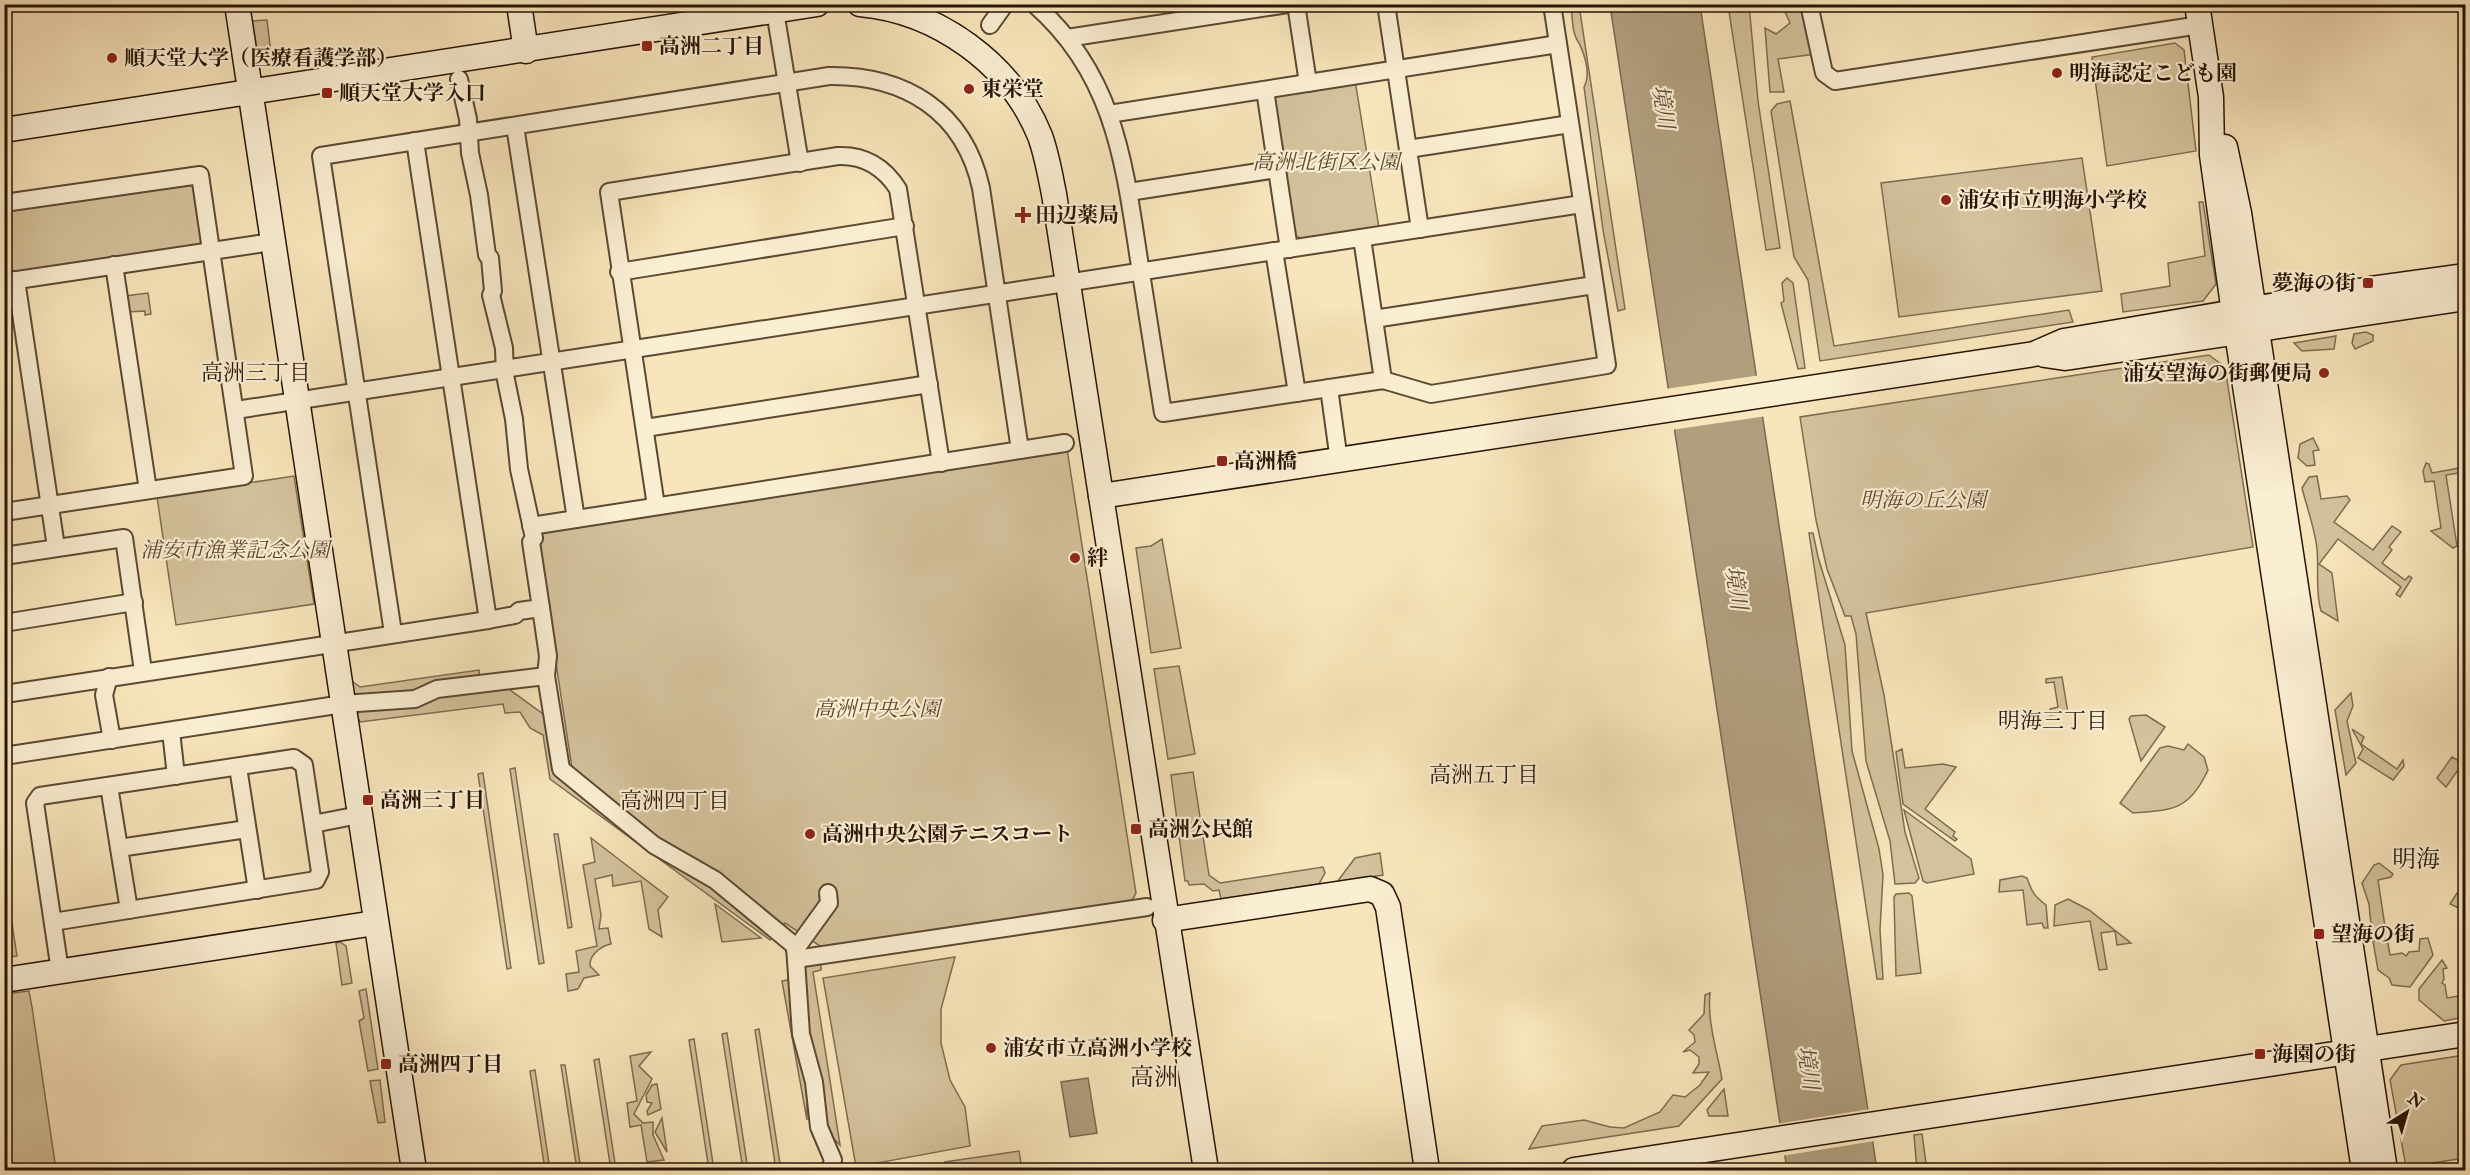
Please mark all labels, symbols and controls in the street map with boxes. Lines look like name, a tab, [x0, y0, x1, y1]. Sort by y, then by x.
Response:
place label: 高洲二丁目	[659, 33, 764, 60]
marker: 高洲二丁目	[640, 39, 654, 53]
place label: 順天堂大学（医療看護学部）	[124, 45, 397, 72]
marker: 順天堂大学（医療看護学部）	[105, 51, 119, 65]
place label: 明海認定こども園	[2069, 60, 2237, 87]
marker: 明海認定こども園	[2050, 66, 2064, 80]
place label: 東栄堂	[981, 76, 1044, 103]
place label: 順天堂大学入口	[339, 80, 486, 107]
marker: 東栄堂	[962, 82, 976, 96]
water label: 境川	[1646, 83, 1681, 133]
marker: 順天堂大学入口	[320, 86, 334, 100]
park label: 高洲北街区公園	[1253, 149, 1402, 176]
place label: 浦安市立明海小学校	[1958, 187, 2147, 214]
marker: 浦安市立明海小学校	[1939, 193, 1953, 207]
place label: 田辺薬局	[1035, 202, 1119, 229]
marker: 田辺薬局	[1016, 208, 1030, 222]
place label: 夢海の街	[2272, 270, 2356, 297]
marker: 夢海の街	[2361, 276, 2375, 290]
district label: 高洲三丁目	[201, 359, 311, 387]
place label: 浦安望海の街郵便局	[2123, 360, 2312, 387]
marker: 浦安望海の街郵便局	[2317, 366, 2331, 380]
place label: 高洲橋	[1234, 448, 1297, 475]
marker: 高洲橋	[1215, 454, 1229, 468]
park label: 明海の丘公園	[1860, 487, 1989, 514]
park label: 浦安市漁業記念公園	[141, 537, 332, 564]
place label: 絆	[1087, 545, 1108, 572]
marker: 絆	[1068, 551, 1082, 565]
water label: 境川	[1719, 564, 1754, 614]
park label: 高洲中央公園	[814, 696, 943, 723]
district label: 明海三丁目	[1998, 707, 2108, 735]
district label: 高洲五丁目	[1429, 761, 1539, 789]
place label: 高洲三丁目	[380, 787, 485, 814]
district label: 高洲四丁目	[620, 787, 730, 815]
marker: 高洲三丁目	[361, 793, 375, 807]
place label: 高洲公民館	[1148, 816, 1253, 843]
place label: 高洲中央公園テニスコート	[822, 821, 1073, 848]
marker: 高洲公民館	[1129, 822, 1143, 836]
marker: 高洲中央公園テニスコート	[803, 827, 817, 841]
district label: 明海	[2392, 844, 2440, 875]
place label: 望海の街	[2331, 921, 2415, 948]
marker: 望海の街	[2312, 927, 2326, 941]
place label: 浦安市立高洲小学校	[1003, 1035, 1192, 1062]
marker: 浦安市立高洲小学校	[984, 1041, 998, 1055]
place label: 海園の街	[2272, 1041, 2356, 1068]
water label: 境川	[1791, 1044, 1826, 1094]
marker: 海園の街	[2253, 1047, 2267, 1061]
place label: 高洲四丁目	[398, 1051, 503, 1078]
marker: 高洲四丁目	[379, 1057, 393, 1071]
district label: 高洲	[1130, 1062, 1178, 1093]
north arrow	[2377, 1082, 2437, 1142]
text: N	[2403, 1088, 2428, 1114]

